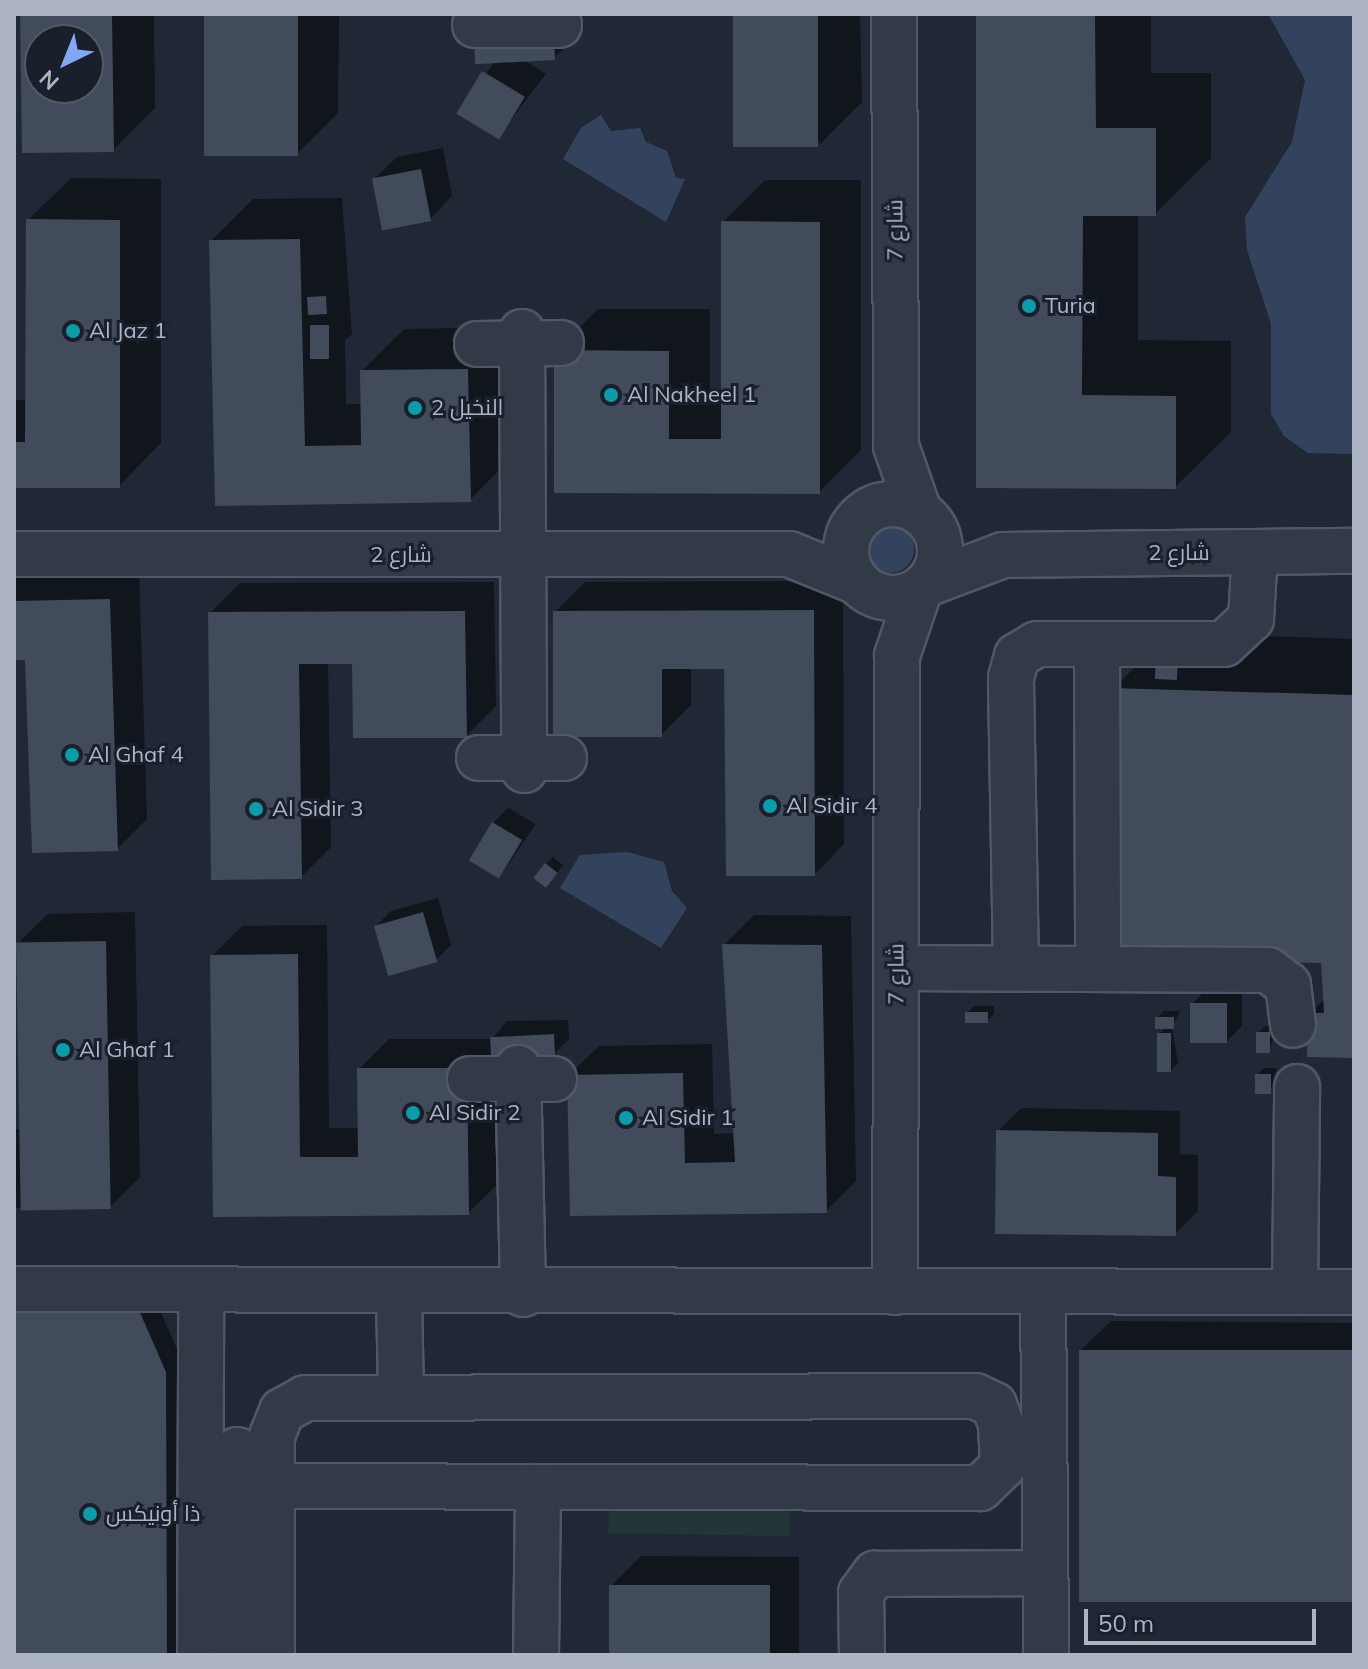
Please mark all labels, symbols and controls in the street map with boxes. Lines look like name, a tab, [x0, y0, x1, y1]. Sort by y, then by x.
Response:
north arrow	[24, 24, 104, 104]
text: N	[33, 64, 65, 96]
street label: شارع 7	[882, 199, 908, 261]
place label: Turia	[1045, 293, 1096, 319]
marker: Turia	[1020, 297, 1038, 315]
place label: Al Jaz 1	[89, 318, 167, 344]
marker: Al Jaz 1	[64, 322, 82, 340]
place label: Al Nakheel 1	[627, 382, 756, 408]
marker: Al Nakheel 1	[602, 386, 620, 404]
place label: النخيل 2	[431, 395, 503, 421]
marker: النخيل 2	[406, 399, 424, 417]
street label: شارع 2	[1148, 540, 1210, 566]
street label: شارع 2	[370, 542, 432, 568]
place label: Al Ghaf 4	[88, 742, 184, 768]
marker: Al Ghaf 4	[63, 746, 81, 764]
place label: Al Sidir 4	[786, 793, 877, 819]
place label: Al Sidir 3	[272, 796, 363, 822]
marker: Al Sidir 4	[761, 797, 779, 815]
marker: Al Sidir 3	[247, 800, 265, 818]
street label: شارع 7	[883, 943, 909, 1005]
place label: Al Ghaf 1	[79, 1037, 175, 1063]
marker: Al Ghaf 1	[54, 1041, 72, 1059]
place label: Al Sidir 2	[429, 1100, 520, 1126]
marker: Al Sidir 2	[404, 1104, 422, 1122]
place label: Al Sidir 1	[642, 1105, 733, 1131]
marker: Al Sidir 1	[617, 1109, 635, 1127]
place label: ذا أونيكس	[106, 1501, 200, 1527]
marker: ذا أونيكس	[81, 1505, 99, 1523]
scale bar	[1088, 1593, 1320, 1643]
text: 50 m	[1098, 1608, 1154, 1638]

